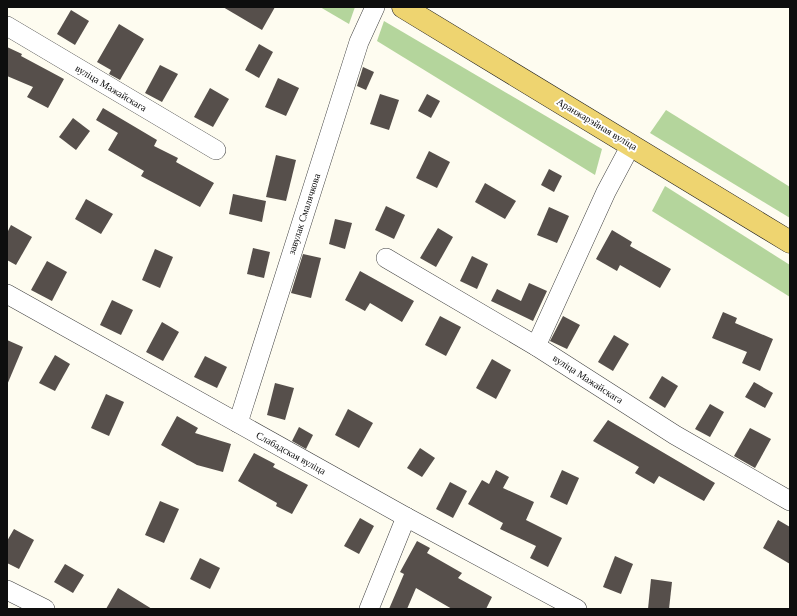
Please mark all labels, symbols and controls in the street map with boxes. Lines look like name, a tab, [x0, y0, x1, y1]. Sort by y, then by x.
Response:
street label: вуліца Мажайскага	[73, 62, 149, 114]
street label: Аранжарэйная вуліца	[555, 96, 640, 153]
street label: завулак Смалячкова	[286, 172, 322, 256]
street label: вуліца Мажайскага	[551, 352, 625, 406]
street label: Слабадская вуліца	[254, 429, 328, 477]

